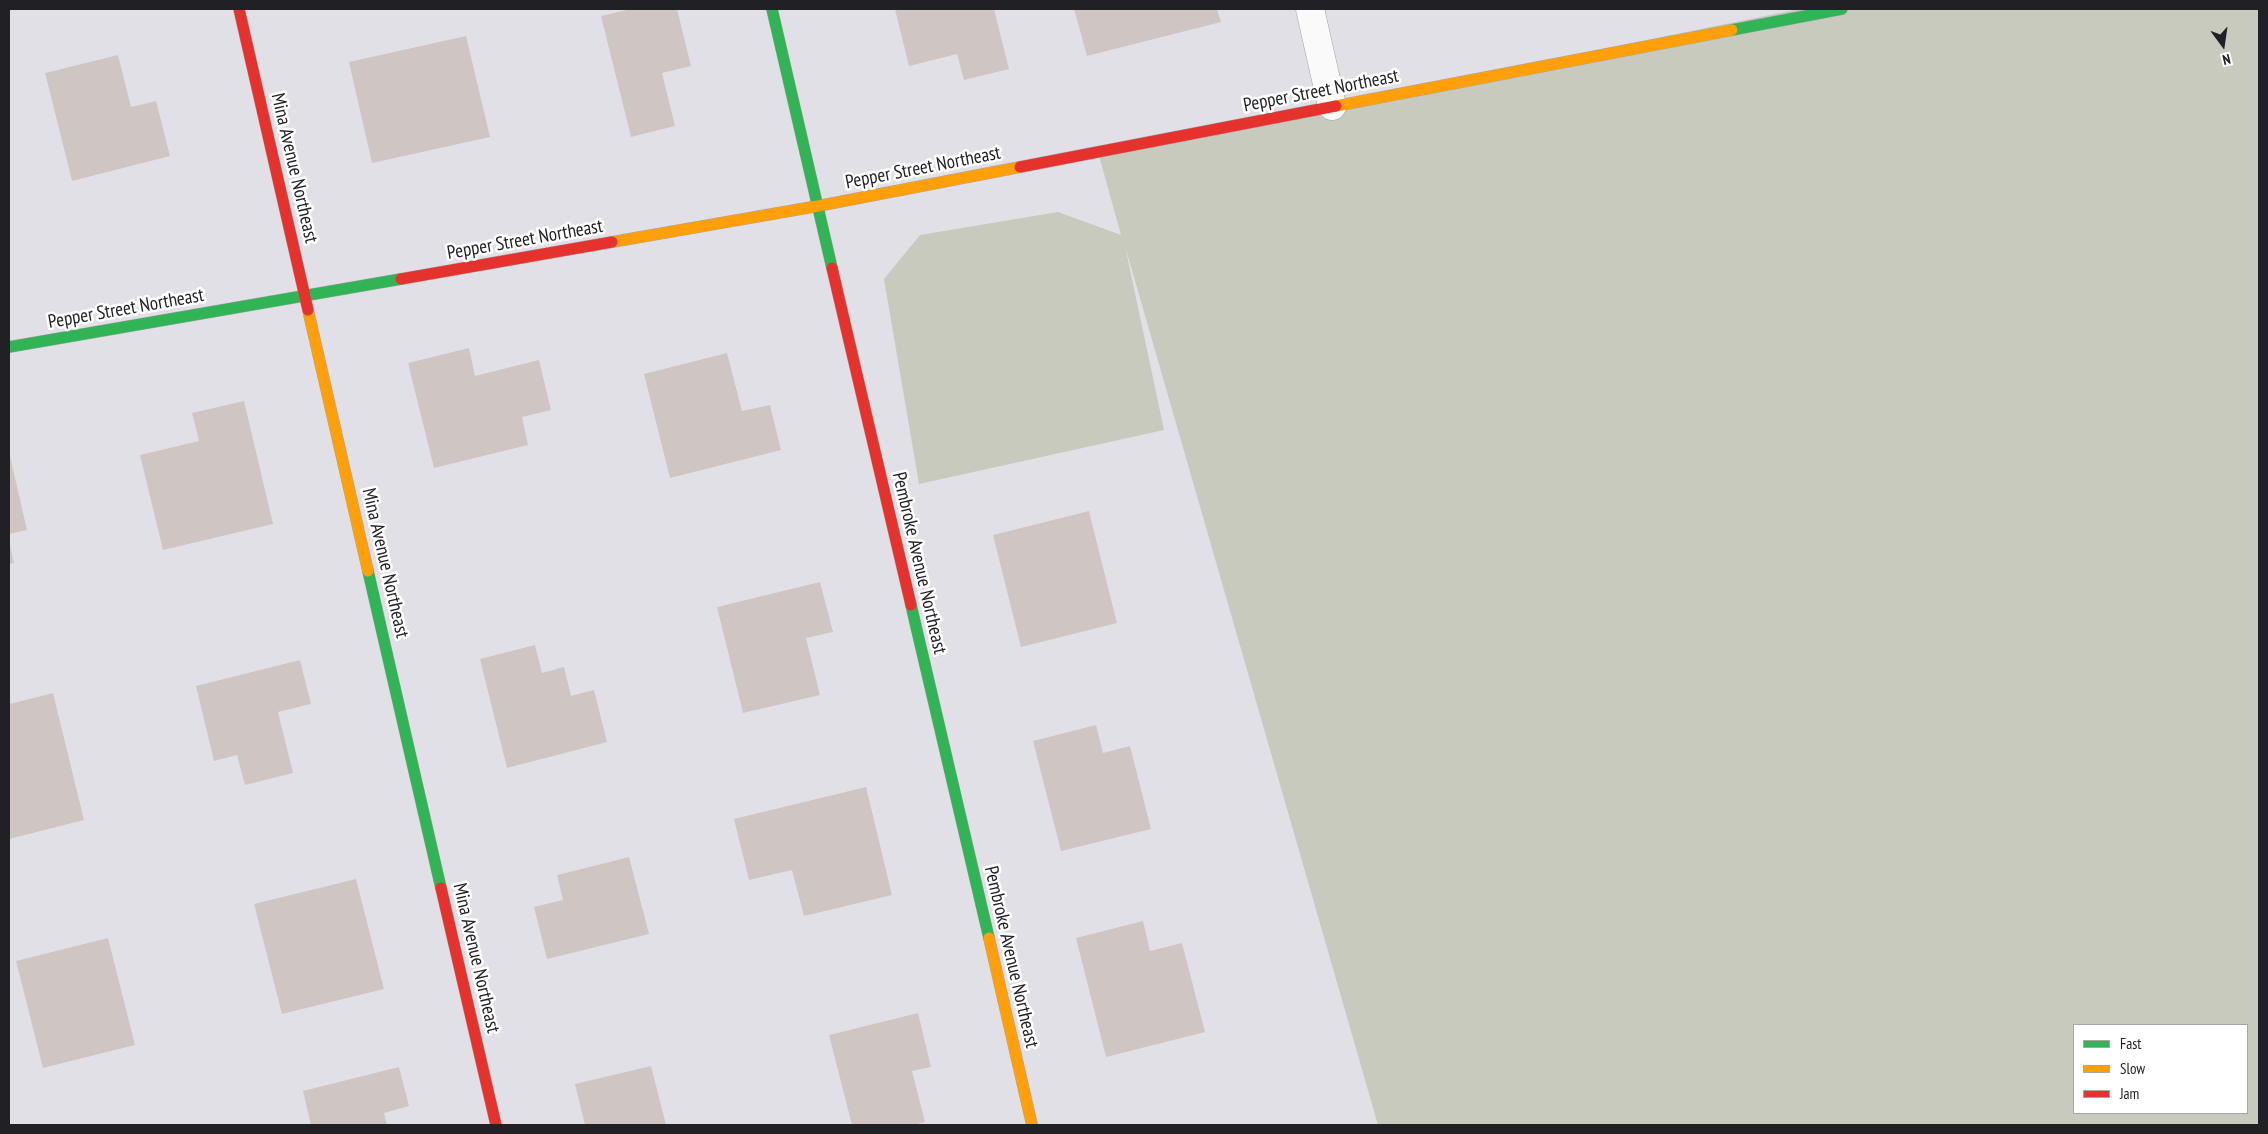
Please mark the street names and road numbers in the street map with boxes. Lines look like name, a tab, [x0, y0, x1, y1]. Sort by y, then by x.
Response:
street label: Pepper Street Northeast	[1241, 65, 1401, 117]
street label: Mina Avenue Northeast	[266, 91, 322, 245]
street label: Pepper Street Northeast	[843, 142, 1003, 194]
street label: Pepper Street Northeast	[445, 215, 605, 265]
street label: Pepper Street Northeast	[46, 284, 206, 334]
street label: Pembroke Avenue Northeast	[887, 470, 951, 656]
street label: Mina Avenue Northeast	[357, 486, 413, 640]
street label: Pembroke Avenue Northeast	[979, 864, 1043, 1050]
street label: Mina Avenue Northeast	[448, 881, 504, 1035]

